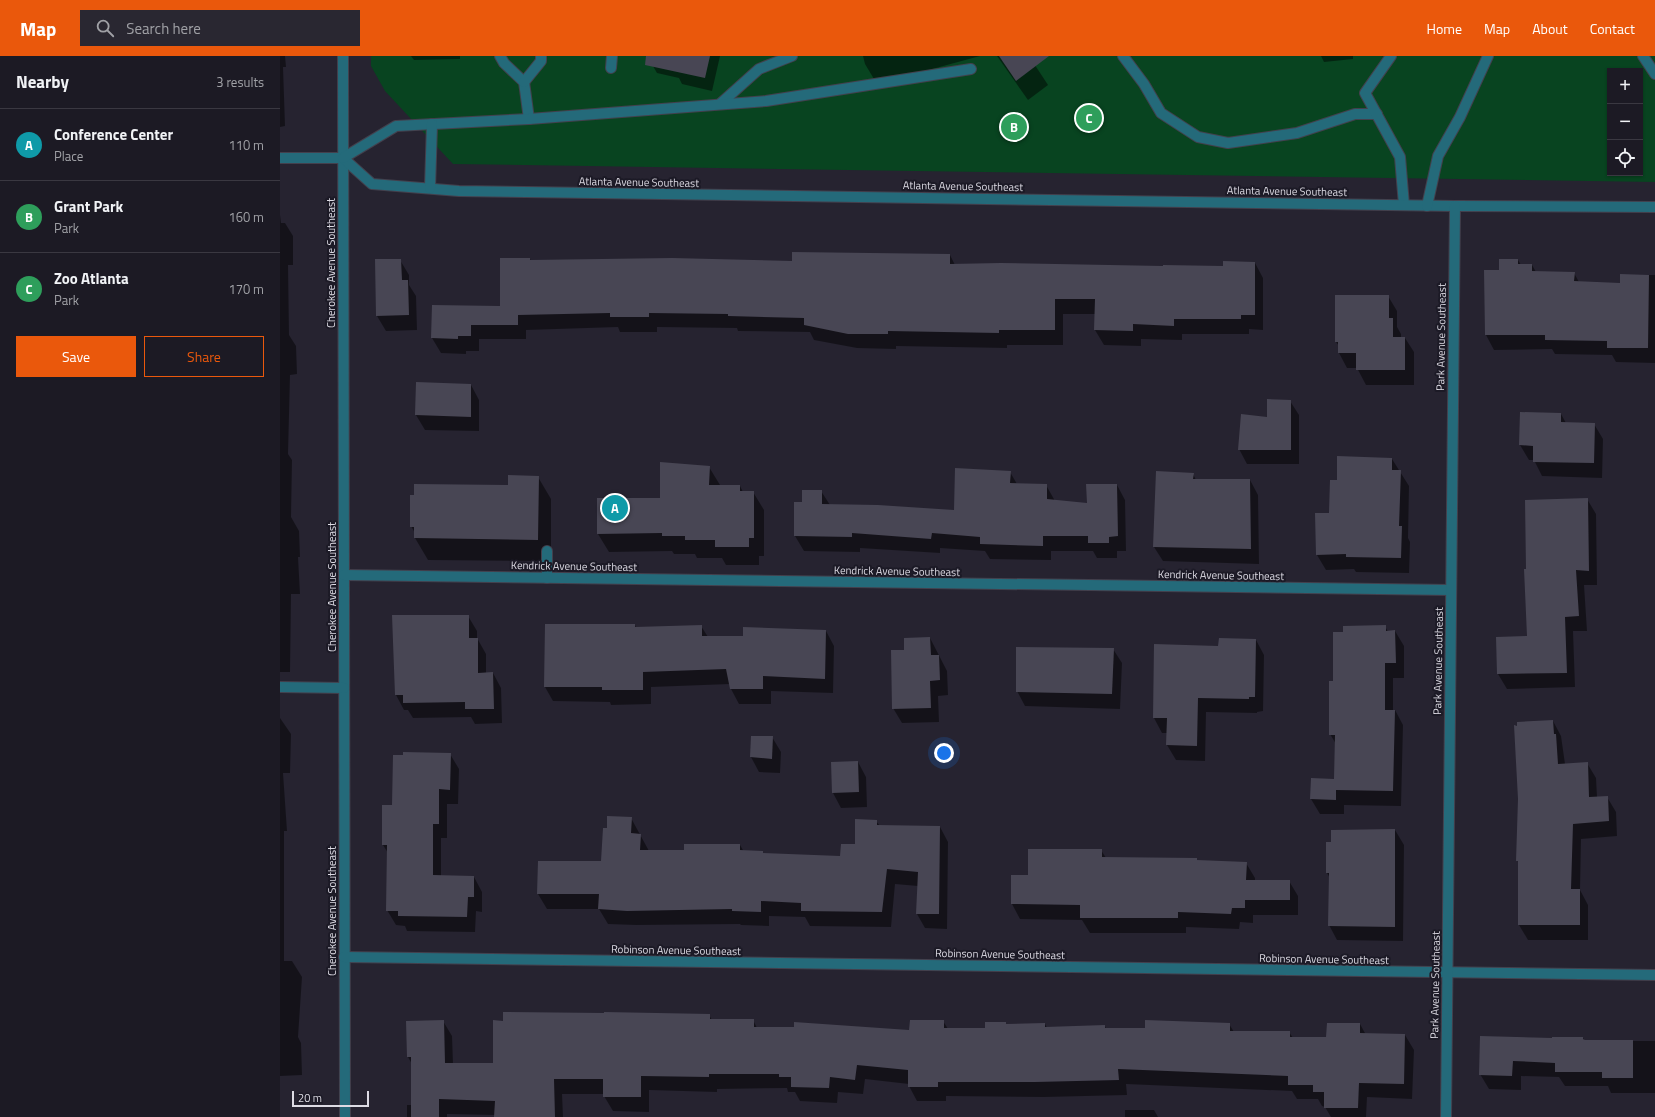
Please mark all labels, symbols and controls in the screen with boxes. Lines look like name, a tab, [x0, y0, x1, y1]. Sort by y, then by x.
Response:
search box	[80, 10, 360, 46]
text: Map	[20, 14, 56, 43]
icon: search	[94, 17, 116, 39]
text: Search here	[126, 17, 201, 40]
text: Home	[1427, 18, 1462, 39]
text: Map	[1484, 18, 1510, 39]
text: About	[1532, 18, 1568, 39]
text: Contact	[1590, 18, 1635, 39]
map controls	[1607, 68, 1643, 176]
button: +	[1607, 68, 1643, 104]
text: Nearby	[16, 69, 69, 95]
text: 3 results	[216, 72, 264, 92]
pin: C	[1076, 103, 1102, 133]
button: −	[1607, 104, 1643, 140]
pin: B	[1001, 112, 1027, 142]
text: Conference Center	[54, 123, 173, 146]
text: A	[25, 135, 33, 155]
text: 110 m	[228, 135, 264, 155]
button: locate	[1607, 140, 1643, 176]
text: Place	[54, 146, 83, 166]
street label: Atlanta Avenue Southeast	[579, 173, 699, 191]
street label: Atlanta Avenue Southeast	[903, 177, 1023, 195]
street label: Atlanta Avenue Southeast	[1227, 182, 1347, 200]
text: Grant Park	[54, 195, 123, 218]
street label: Cherokee Avenue Southeast	[323, 198, 339, 328]
text: B	[25, 207, 33, 227]
text: 160 m	[228, 207, 264, 227]
text: Park	[54, 218, 79, 238]
text: Zoo Atlanta	[54, 267, 129, 290]
text: C	[25, 279, 33, 299]
text: 170 m	[228, 279, 264, 299]
street label: Park Avenue Southeast	[1432, 283, 1450, 391]
text: Park	[54, 290, 79, 310]
button: Save	[16, 336, 136, 377]
button: Share	[144, 336, 264, 377]
pin: A	[602, 493, 628, 523]
street label: Cherokee Avenue Southeast	[324, 522, 340, 652]
street label: Kendrick Avenue Southeast	[511, 557, 637, 575]
street label: Kendrick Avenue Southeast	[834, 562, 960, 580]
street label: Kendrick Avenue Southeast	[1158, 566, 1284, 584]
street label: Park Avenue Southeast	[1429, 607, 1447, 715]
your location	[934, 743, 954, 763]
street label: Cherokee Avenue Southeast	[324, 846, 340, 976]
street label: Park Avenue Southeast	[1426, 931, 1444, 1039]
street label: Robinson Avenue Southeast	[611, 941, 741, 959]
street label: Robinson Avenue Southeast	[935, 945, 1065, 963]
street label: Robinson Avenue Southeast	[1259, 950, 1389, 968]
scale bar	[292, 1089, 369, 1108]
text: 20 m	[298, 1090, 322, 1106]

